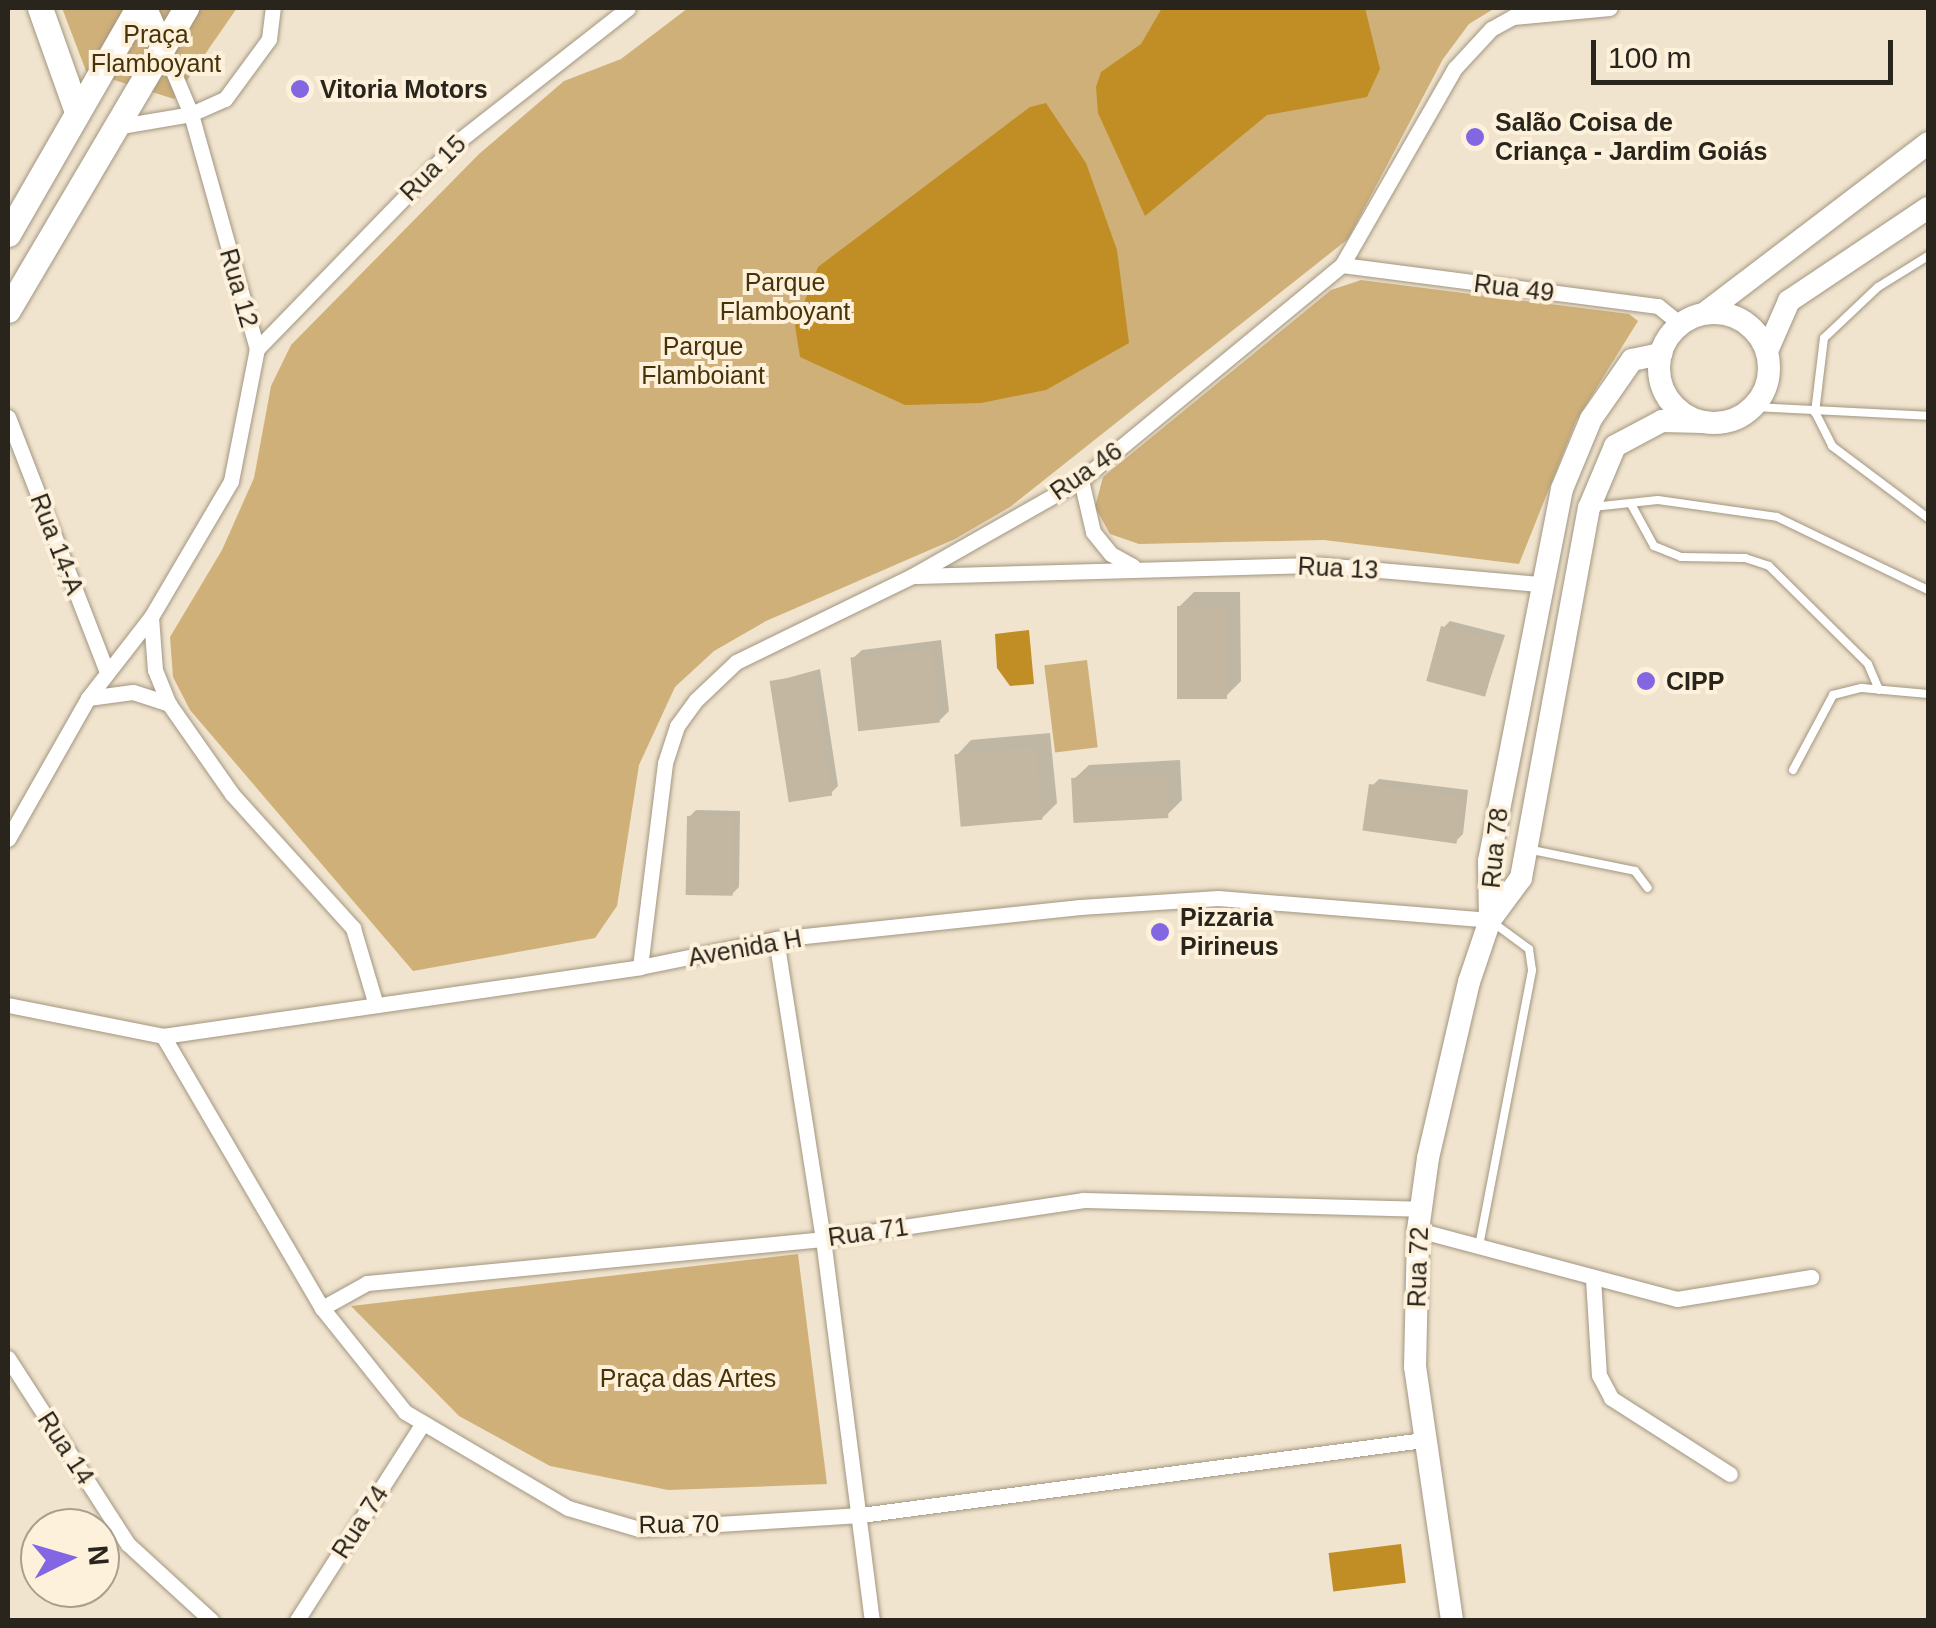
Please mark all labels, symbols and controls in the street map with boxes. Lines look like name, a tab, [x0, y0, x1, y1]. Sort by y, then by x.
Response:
park label: Praça Flamboyant	[91, 20, 221, 79]
scale bar	[1596, 20, 1898, 82]
text: 100 m	[1608, 41, 1691, 74]
place label: Vitoria Motors	[320, 74, 488, 104]
marker: Vitoria Motors	[289, 78, 311, 100]
place label: Salão Coisa de Criança - Jardim Goiás	[1495, 108, 1767, 167]
marker: Salão Coisa de Criança - Jardim Goiás	[1464, 126, 1486, 148]
street label: Rua 15	[394, 129, 472, 207]
street label: Rua 12	[213, 245, 265, 331]
park label: Parque Flamboyant	[720, 268, 850, 327]
street label: Rua 49	[1472, 268, 1556, 308]
park label: Parque Flamboiant	[641, 332, 765, 391]
street label: Rua 46	[1044, 436, 1128, 506]
street label: Rua 14-A	[24, 489, 90, 599]
street label: Rua 13	[1297, 551, 1379, 585]
place label: CIPP	[1666, 666, 1724, 696]
marker: CIPP	[1635, 670, 1657, 692]
street label: Rua 78	[1476, 806, 1514, 890]
place label: Pizzaria Pirineus	[1180, 903, 1279, 962]
marker: Pizzaria Pirineus	[1149, 921, 1171, 943]
street label: Avenida H	[686, 923, 804, 973]
street label: Rua 71	[826, 1212, 910, 1252]
street label: Rua 72	[1402, 1226, 1434, 1308]
park label: Praça das Artes	[599, 1363, 777, 1393]
street label: Rua 14	[31, 1406, 101, 1490]
street label: Rua 74	[325, 1480, 395, 1564]
north arrow	[20, 1508, 120, 1608]
street label: Rua 70	[638, 1508, 720, 1540]
text: N	[82, 1544, 115, 1567]

